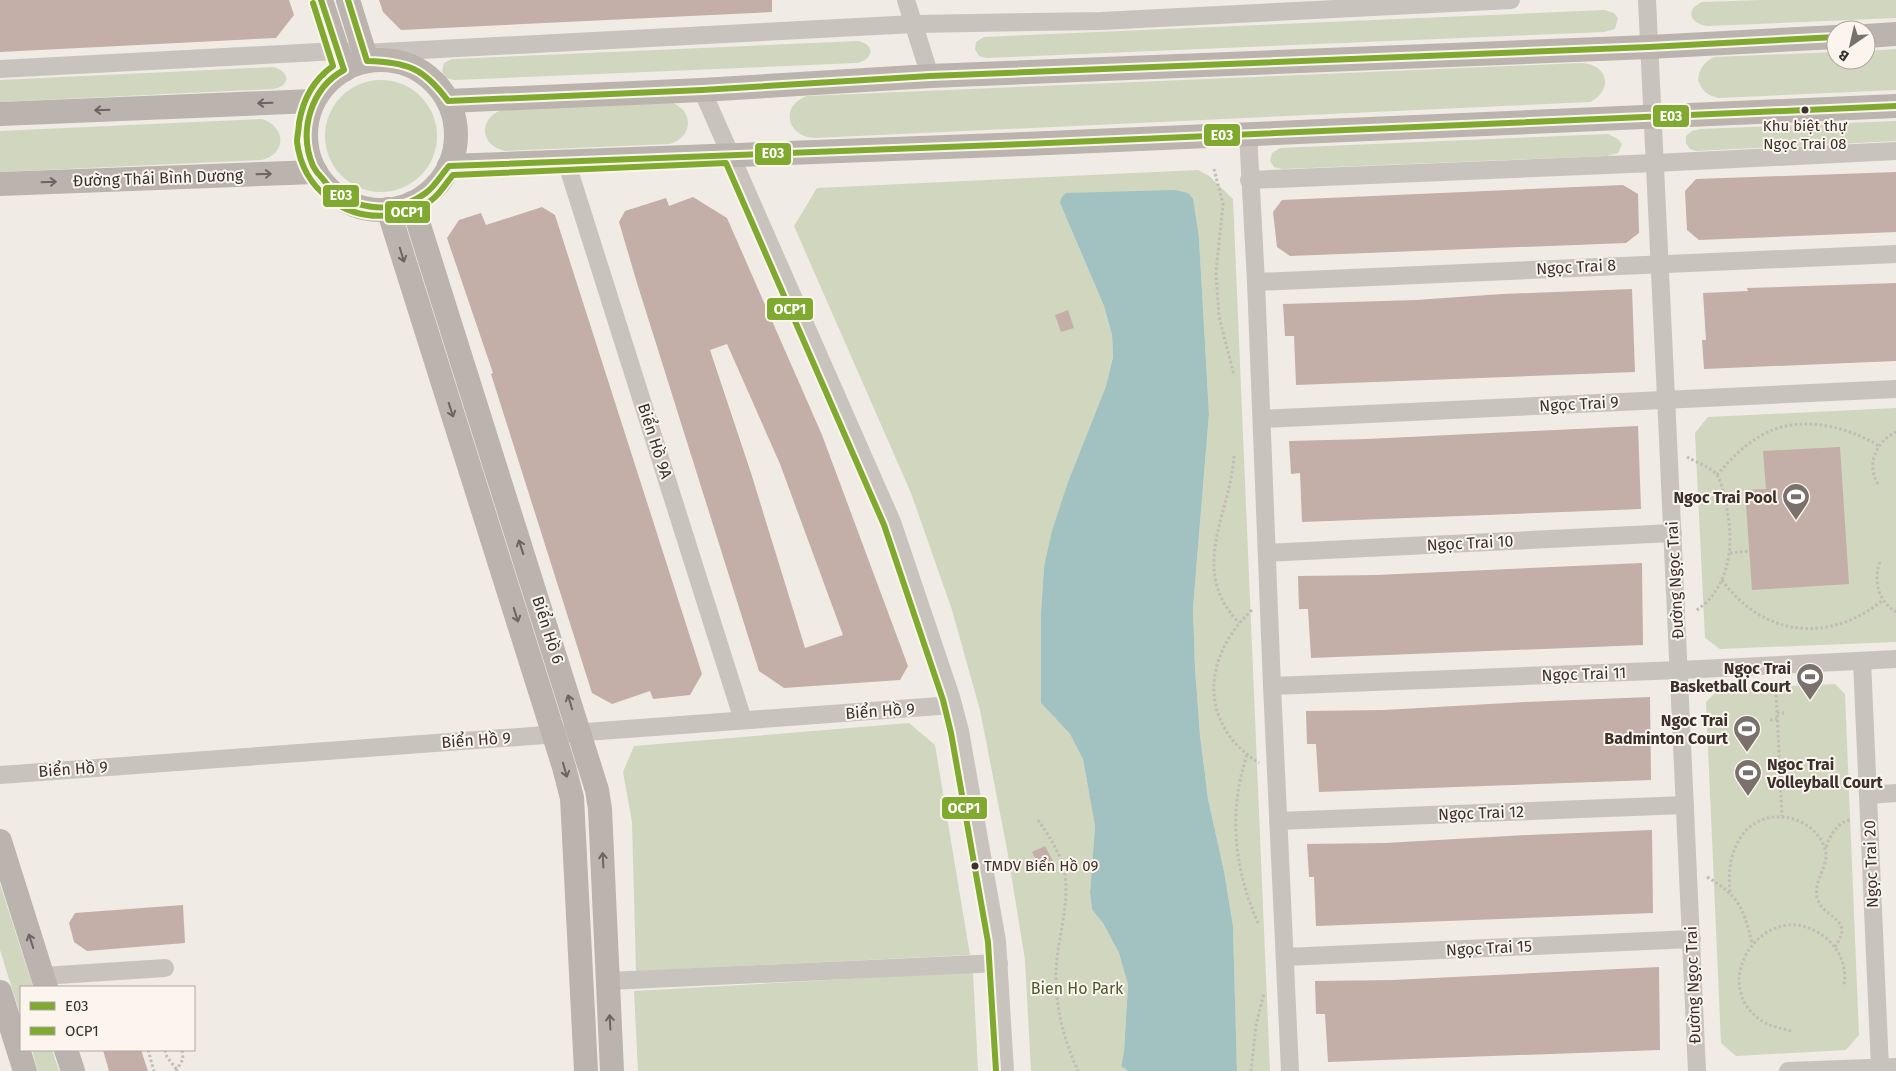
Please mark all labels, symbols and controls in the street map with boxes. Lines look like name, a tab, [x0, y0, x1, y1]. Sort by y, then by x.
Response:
north arrow	[1826, 20, 1876, 70]
text: B	[1835, 46, 1852, 65]
one-way arrow	[257, 99, 273, 108]
line badge: E03	[1652, 104, 1690, 128]
one-way arrow	[94, 105, 110, 115]
marker: Khu biệt thự Ngọc Trai 08	[1800, 105, 1810, 115]
text: E03	[1660, 108, 1682, 125]
place label: Khu biệt thự Ngọc Trai 08	[1763, 117, 1848, 153]
line badge: E03	[1203, 123, 1241, 147]
text: E03	[1211, 127, 1233, 144]
line badge: E03	[754, 142, 792, 166]
text: E03	[762, 145, 784, 162]
street label: Đường Thái Bình Dương	[73, 166, 244, 190]
one-way arrow	[255, 169, 271, 178]
one-way arrow	[40, 177, 56, 187]
line badge: E03	[322, 184, 360, 208]
text: E03	[330, 187, 352, 204]
line badge: OCP1	[384, 200, 431, 224]
text: OCP1	[391, 204, 423, 221]
one-way arrow	[398, 247, 408, 263]
street label: Ngọc Trai 8	[1536, 255, 1617, 279]
line badge: OCP1	[766, 297, 814, 321]
text: OCP1	[774, 301, 806, 318]
street label: Ngọc Trai 9	[1539, 392, 1619, 416]
street label: Biển Hồ 9A	[634, 400, 677, 482]
one-way arrow	[447, 402, 457, 418]
sports icon: Ngoc Trai Pool	[1781, 482, 1811, 521]
place label: Ngoc Trai Pool	[1673, 488, 1777, 507]
street label: Đường Ngọc Trai	[1662, 521, 1688, 639]
street label: Ngọc Trai 10	[1426, 531, 1514, 555]
one-way arrow	[516, 540, 525, 555]
street label: Biển Hồ 6	[528, 594, 569, 666]
one-way arrow	[512, 607, 521, 622]
place label: Ngọc Trai Basketball Court	[1670, 659, 1792, 696]
sports icon: Ngọc Trai Basketball Court	[1795, 662, 1825, 701]
street label: Ngọc Trai 11	[1541, 663, 1627, 685]
one-way arrow	[565, 695, 574, 710]
street label: Biển Hồ 9	[845, 698, 915, 723]
place label: Ngoc Trai Badminton Court	[1604, 711, 1729, 748]
sports icon: Ngoc Trai Badminton Court	[1732, 714, 1762, 753]
street label: Biển Hồ 9	[441, 727, 511, 752]
place label: Ngoc Trai Volleyball Court	[1766, 755, 1884, 792]
street label: Biển Hồ 9	[38, 756, 108, 781]
sports icon: Ngoc Trai Volleyball Court	[1733, 758, 1763, 797]
one-way arrow	[561, 762, 570, 778]
line badge: OCP1	[941, 796, 988, 820]
text: OCP1	[948, 800, 980, 817]
street label: Ngọc Trai 12	[1438, 802, 1524, 824]
street label: Ngọc Trai 20	[1860, 820, 1882, 908]
one-way arrow	[598, 852, 607, 868]
place label: TMDV Biển Hồ 09	[984, 857, 1098, 875]
marker: TMDV Biển Hồ 09	[970, 861, 980, 871]
street label: Đường Ngọc Trai	[1681, 926, 1705, 1044]
one-way arrow	[26, 933, 36, 949]
street label: Ngọc Trai 15	[1446, 936, 1532, 960]
park label: Bien Ho Park	[1031, 979, 1124, 998]
legend	[20, 986, 195, 1051]
text: E03	[65, 997, 89, 1015]
one-way arrow	[605, 1015, 615, 1031]
text: OCP1	[65, 1022, 99, 1040]

